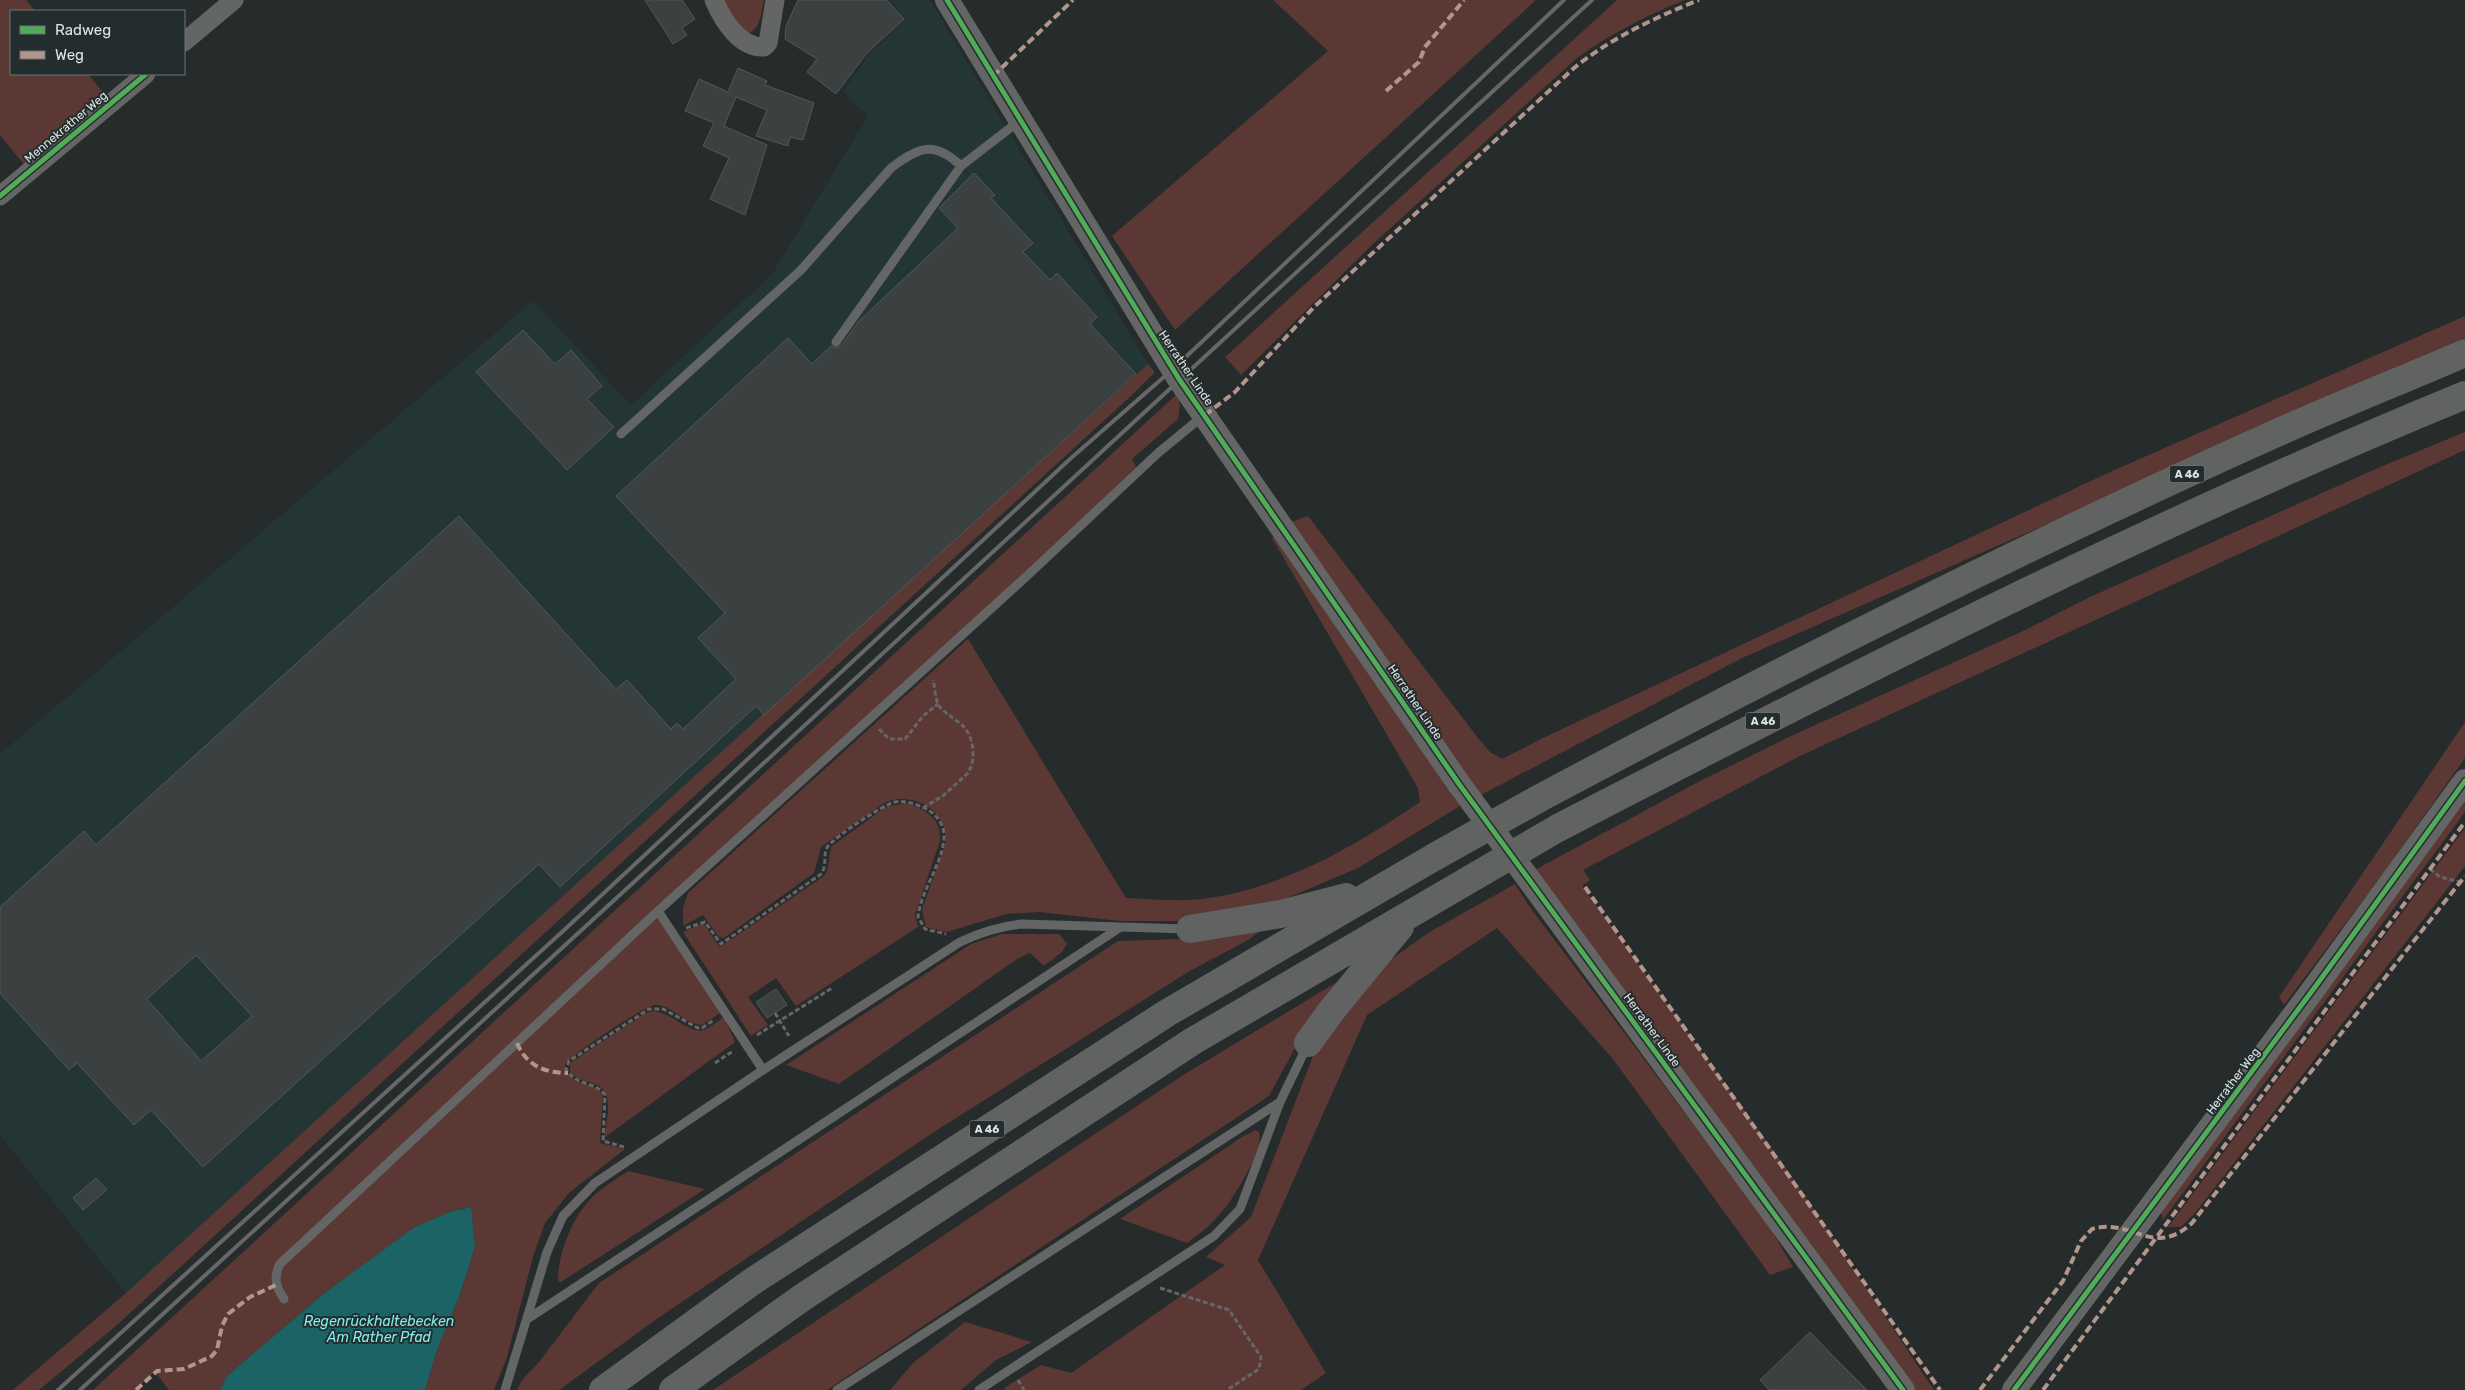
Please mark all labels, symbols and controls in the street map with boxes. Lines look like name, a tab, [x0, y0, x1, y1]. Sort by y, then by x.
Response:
legend	[10, 10, 185, 75]
text: Radweg	[55, 21, 111, 39]
text: Weg	[55, 46, 84, 64]
street label: Mennekrather Weg	[22, 88, 110, 166]
street label: Herrather Linde	[1156, 328, 1216, 408]
road number: A 46	[2170, 466, 2204, 482]
street label: Herrather Linde	[1385, 662, 1445, 742]
road number: A 46	[1746, 712, 1780, 729]
street label: Herrather Linde	[1621, 990, 1684, 1070]
street label: Herrather Weg	[2203, 1045, 2263, 1117]
road number: A 46	[970, 1120, 1004, 1138]
water label: Regenrückhaltebecken Am Rather Pfad	[304, 1313, 454, 1346]

